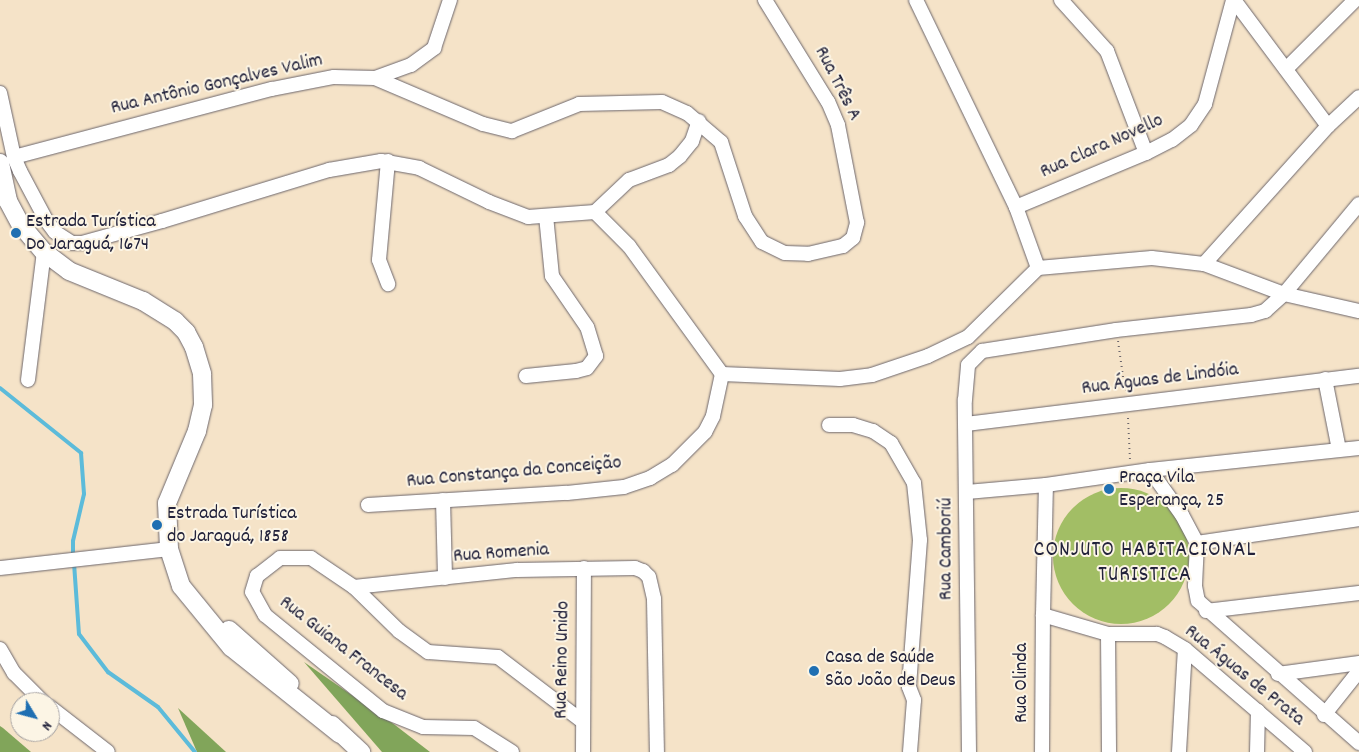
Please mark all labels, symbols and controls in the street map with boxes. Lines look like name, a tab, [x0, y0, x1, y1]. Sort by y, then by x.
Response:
street label: Rua Três A	[808, 43, 866, 125]
street label: Rua Antônio Gonçalves Valim	[109, 49, 325, 121]
street label: Rua Clara Novello	[1037, 109, 1167, 185]
place label: Estrada Turística Do Jaraguá, 1674	[26, 210, 156, 257]
marker: Estrada Turística Do Jaraguá, 1674	[10, 227, 22, 239]
street label: Rua Águas de Lindóia	[1080, 358, 1240, 402]
street label: Rua Constança da Conceição	[406, 452, 622, 494]
place label: Praça Vila Esperança, 25	[1119, 466, 1224, 513]
marker: Praça Vila Esperança, 25	[1103, 483, 1115, 495]
street label: Rua Camboriú	[935, 498, 959, 600]
place label: Estrada Turística do Jaraguá, 1858	[167, 502, 297, 549]
marker: Estrada Turística do Jaraguá, 1858	[151, 519, 163, 531]
district label: CONJUTO HABITACIONAL TURISTICA	[1031, 537, 1259, 588]
street label: Rua Romenia	[452, 539, 550, 569]
street label: Rua Guiana Francesa	[274, 591, 412, 707]
street label: Rua Reino Unido	[550, 601, 576, 719]
street label: Rua Águas de Prata	[1179, 620, 1309, 732]
street label: Rua Olinda	[1010, 643, 1034, 723]
place label: Casa de Saúde São João de Deus	[825, 647, 956, 694]
marker: Casa de Saúde São João de Deus	[807, 664, 821, 678]
north arrow	[10, 692, 60, 742]
text: N	[36, 717, 56, 734]

